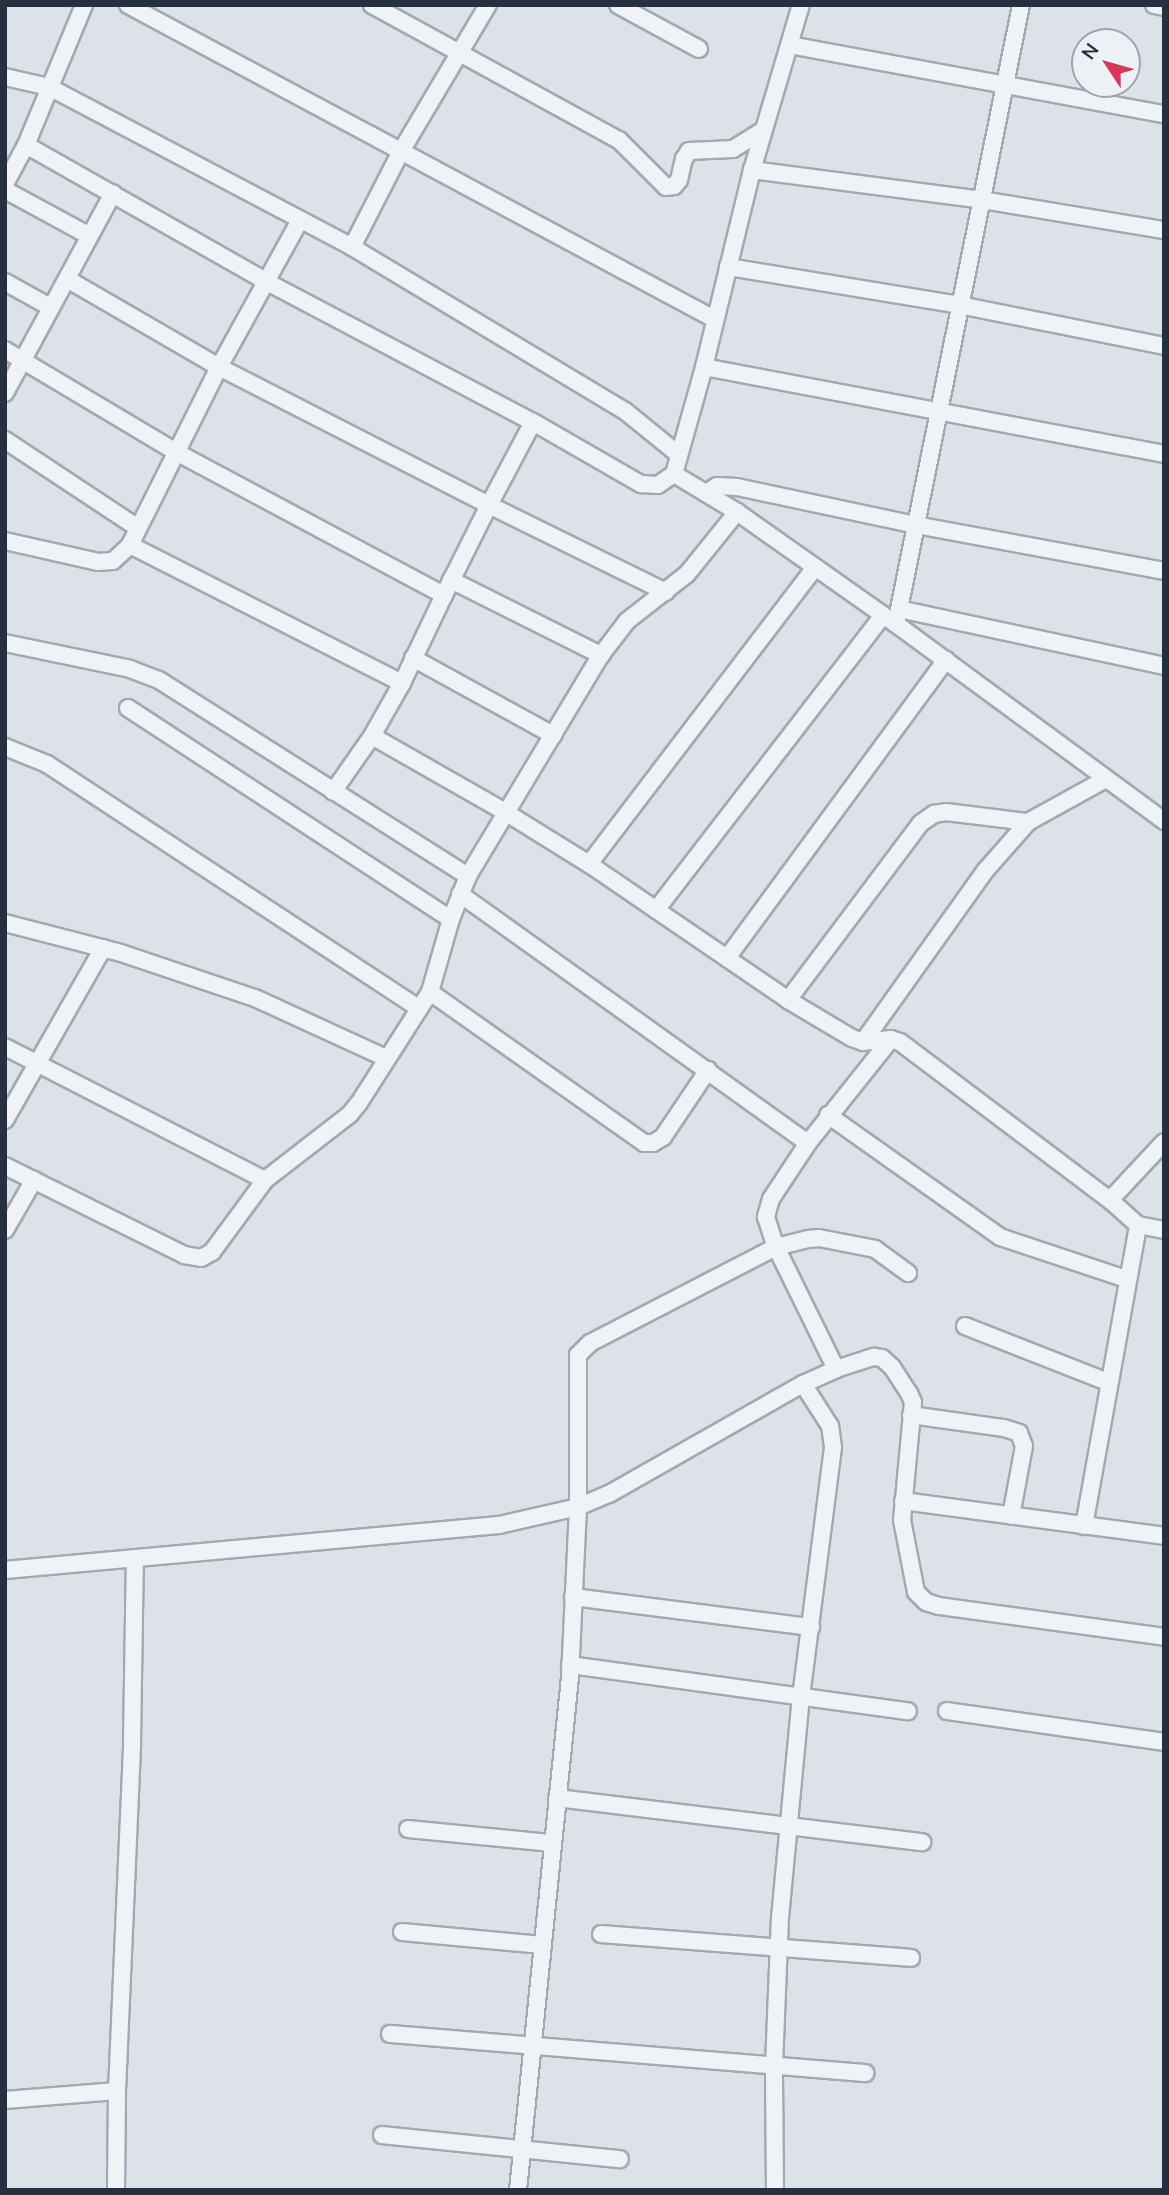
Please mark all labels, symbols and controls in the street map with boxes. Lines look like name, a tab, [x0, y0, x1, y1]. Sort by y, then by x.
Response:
north arrow	[1071, 28, 1141, 98]
text: N	[1076, 38, 1105, 65]

